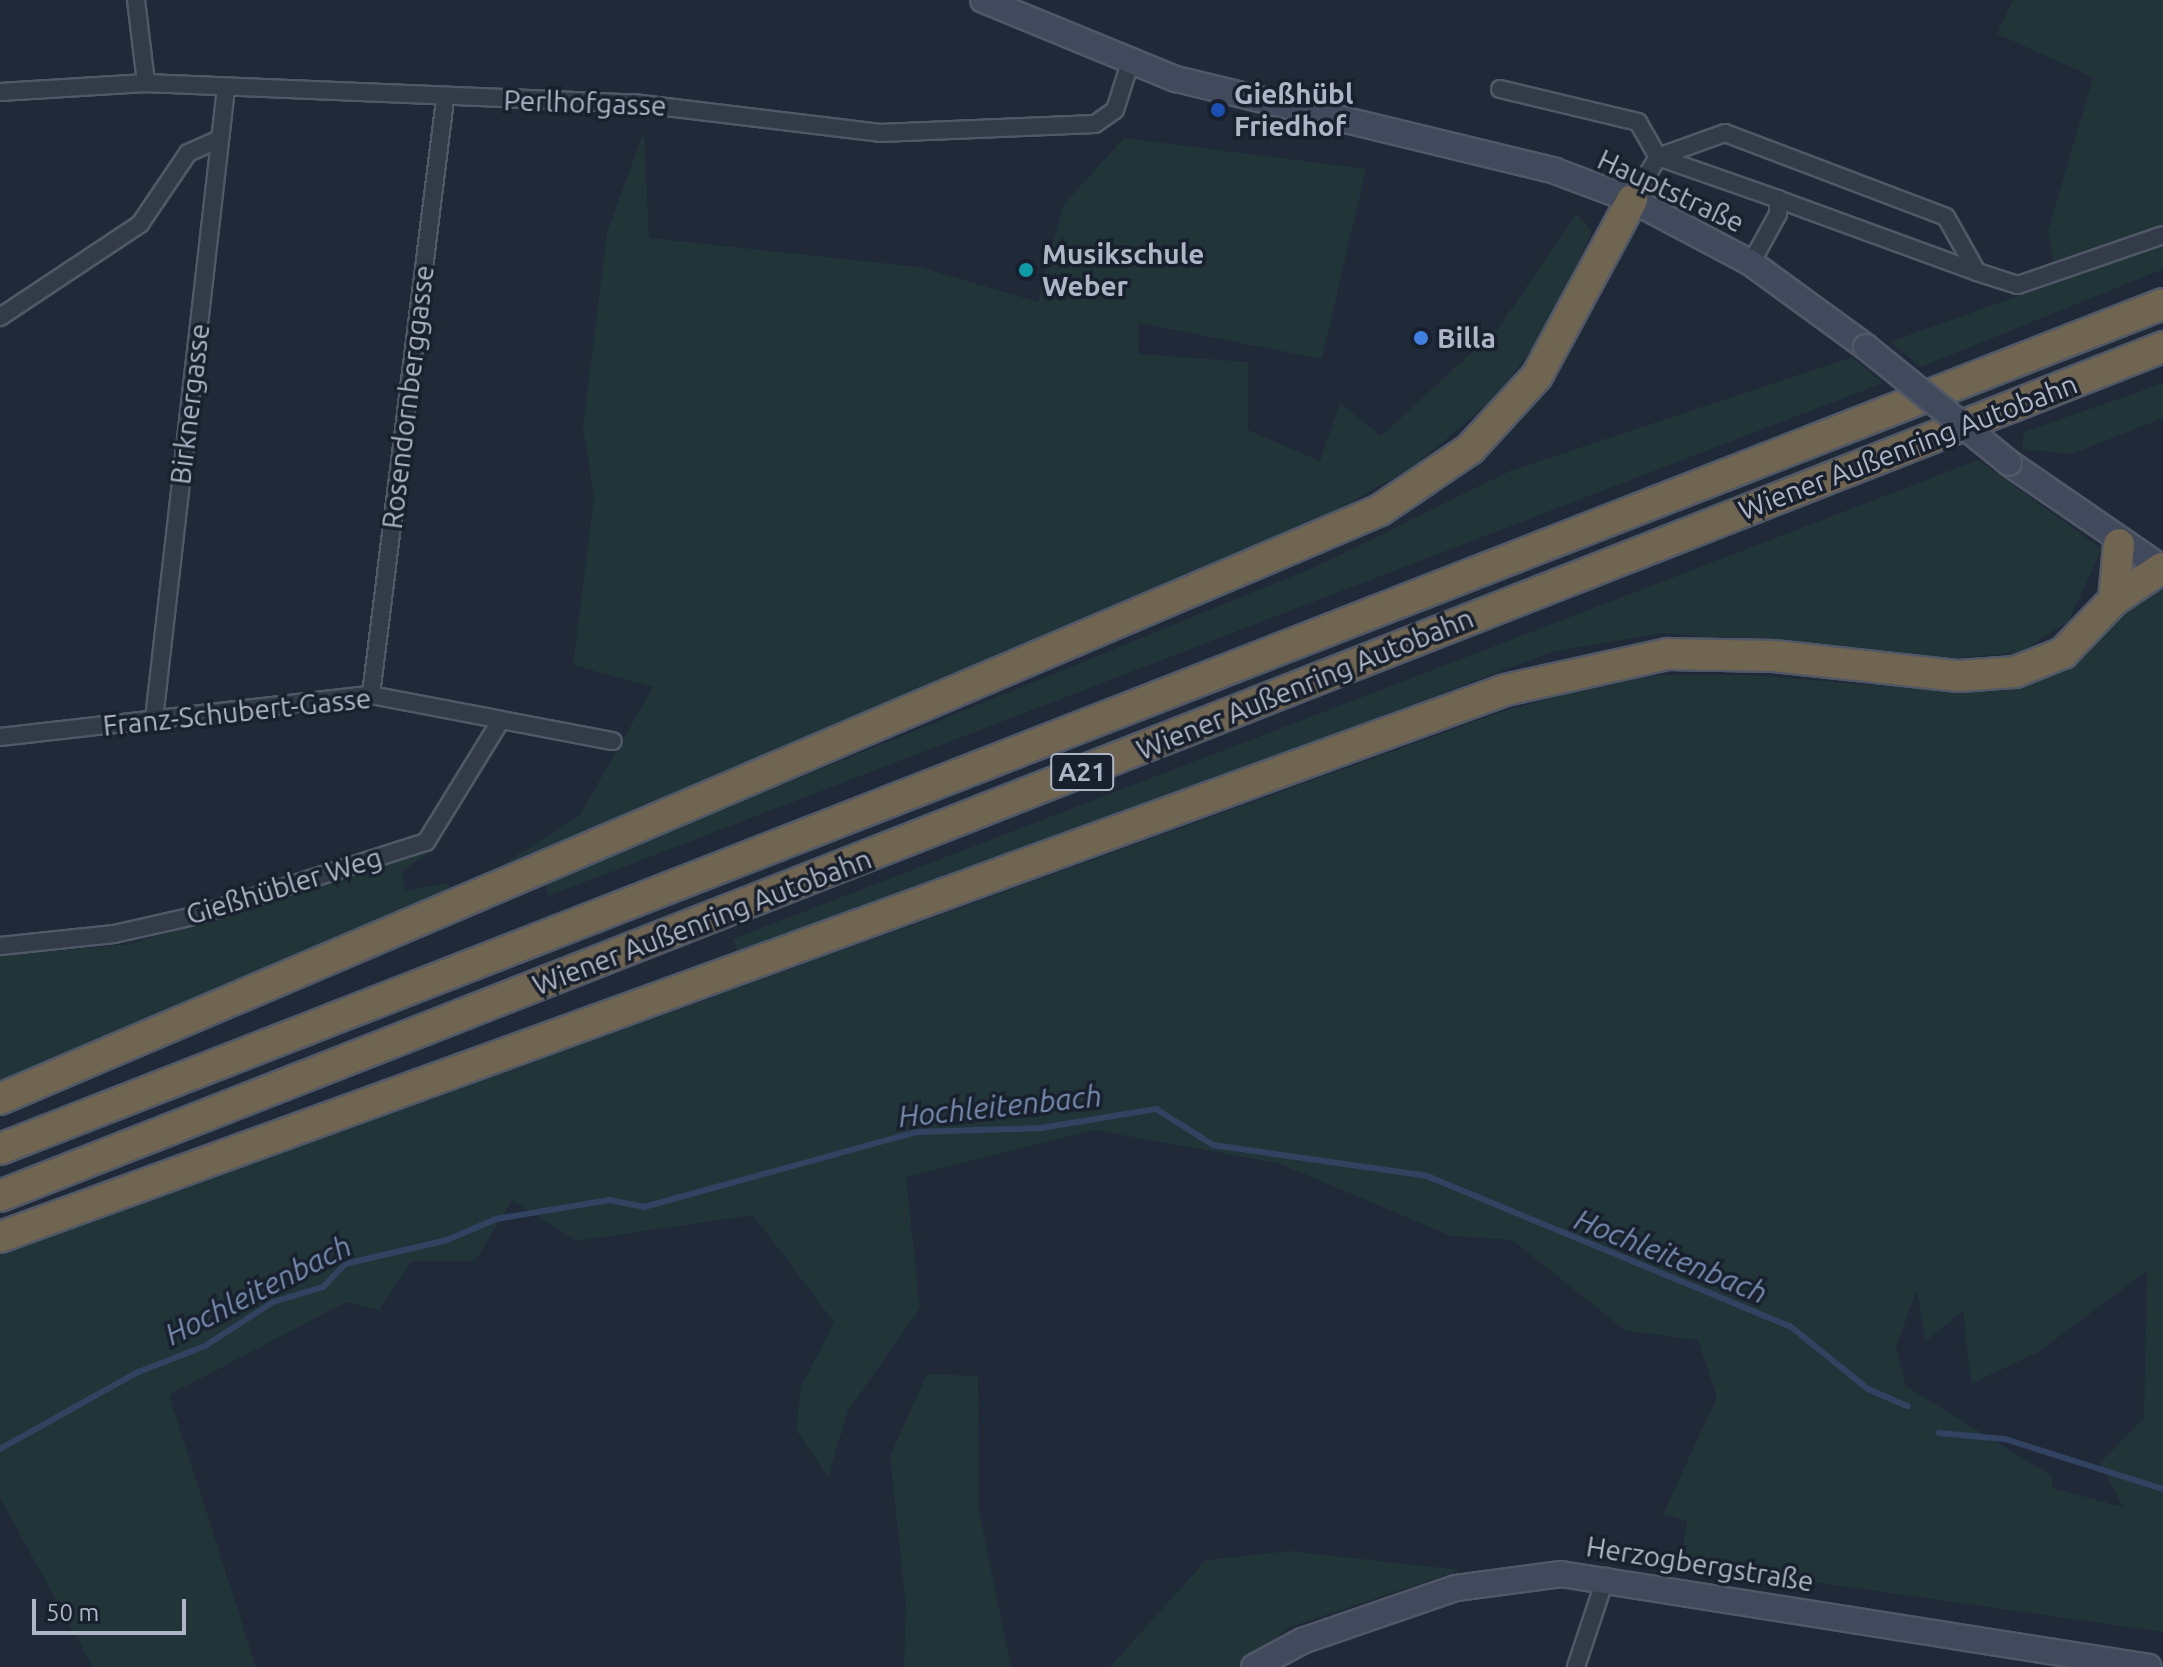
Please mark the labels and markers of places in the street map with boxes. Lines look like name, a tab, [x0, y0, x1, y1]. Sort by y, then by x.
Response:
place label: Gießhübl Friedhof	[1234, 77, 1353, 143]
marker: Gießhübl Friedhof	[1209, 101, 1227, 119]
place label: Musikschule Weber	[1042, 237, 1204, 303]
marker: Musikschule Weber	[1017, 261, 1035, 279]
place label: Billa	[1437, 321, 1496, 355]
marker: Billa	[1412, 329, 1430, 347]

